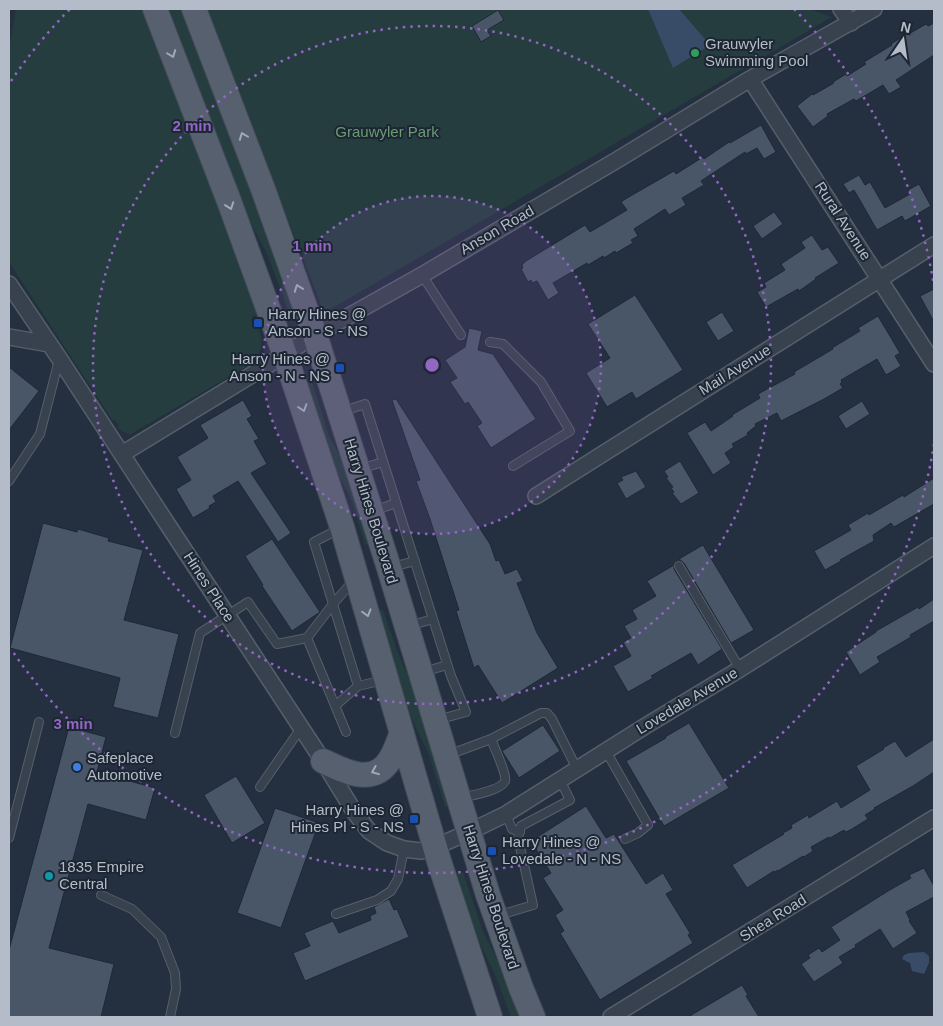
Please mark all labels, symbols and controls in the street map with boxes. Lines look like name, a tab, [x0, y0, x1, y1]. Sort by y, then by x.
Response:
north arrow	[878, 15, 928, 65]
text: N	[899, 18, 913, 36]
place label: Grauwyler Swimming Pool	[705, 35, 808, 69]
marker: Grauwyler Swimming Pool	[689, 47, 701, 59]
one-way arrow	[166, 49, 176, 58]
text: 2 min	[172, 117, 212, 134]
park label: Grauwyler Park	[335, 123, 439, 140]
one-way arrow	[238, 132, 248, 140]
street label: Rural Avenue	[812, 178, 875, 263]
one-way arrow	[224, 201, 235, 210]
street label: Anson Road	[457, 202, 537, 258]
text: 1 min	[292, 237, 332, 254]
one-way arrow	[294, 284, 304, 293]
place label: Harry Hines @ Anson - S - NS	[268, 305, 368, 339]
marker: Harry Hines @ Anson - S - NS	[252, 317, 264, 329]
street label: Mail Avenue	[696, 341, 774, 398]
place label: Harry Hines @ Anson - N - NS	[229, 350, 330, 384]
centre of rings	[423, 356, 441, 374]
marker: Harry Hines @ Anson - N - NS	[334, 362, 346, 374]
one-way arrow	[297, 404, 307, 412]
street label: Harry Hines Boulevard	[341, 436, 402, 585]
street label: Hines Place	[180, 549, 238, 625]
one-way arrow	[362, 609, 372, 617]
street label: Lovedale Avenue	[633, 664, 740, 737]
text: 3 min	[53, 715, 93, 732]
place label: Safeplace Automotive	[87, 749, 162, 783]
marker: Safeplace Automotive	[71, 761, 83, 773]
one-way arrow	[371, 765, 380, 775]
place label: Harry Hines @ Hines Pl - S - NS	[291, 801, 404, 835]
marker: Harry Hines @ Hines Pl - S - NS	[408, 813, 420, 825]
street label: Harry Hines Boulevard	[460, 822, 523, 971]
place label: Harry Hines @ Lovedale - N - NS	[502, 833, 621, 867]
marker: Harry Hines @ Lovedale - N - NS	[486, 845, 498, 857]
place label: 1835 Empire Central	[59, 858, 144, 892]
marker: 1835 Empire Central	[43, 870, 55, 882]
street label: Shea Road	[736, 890, 809, 945]

